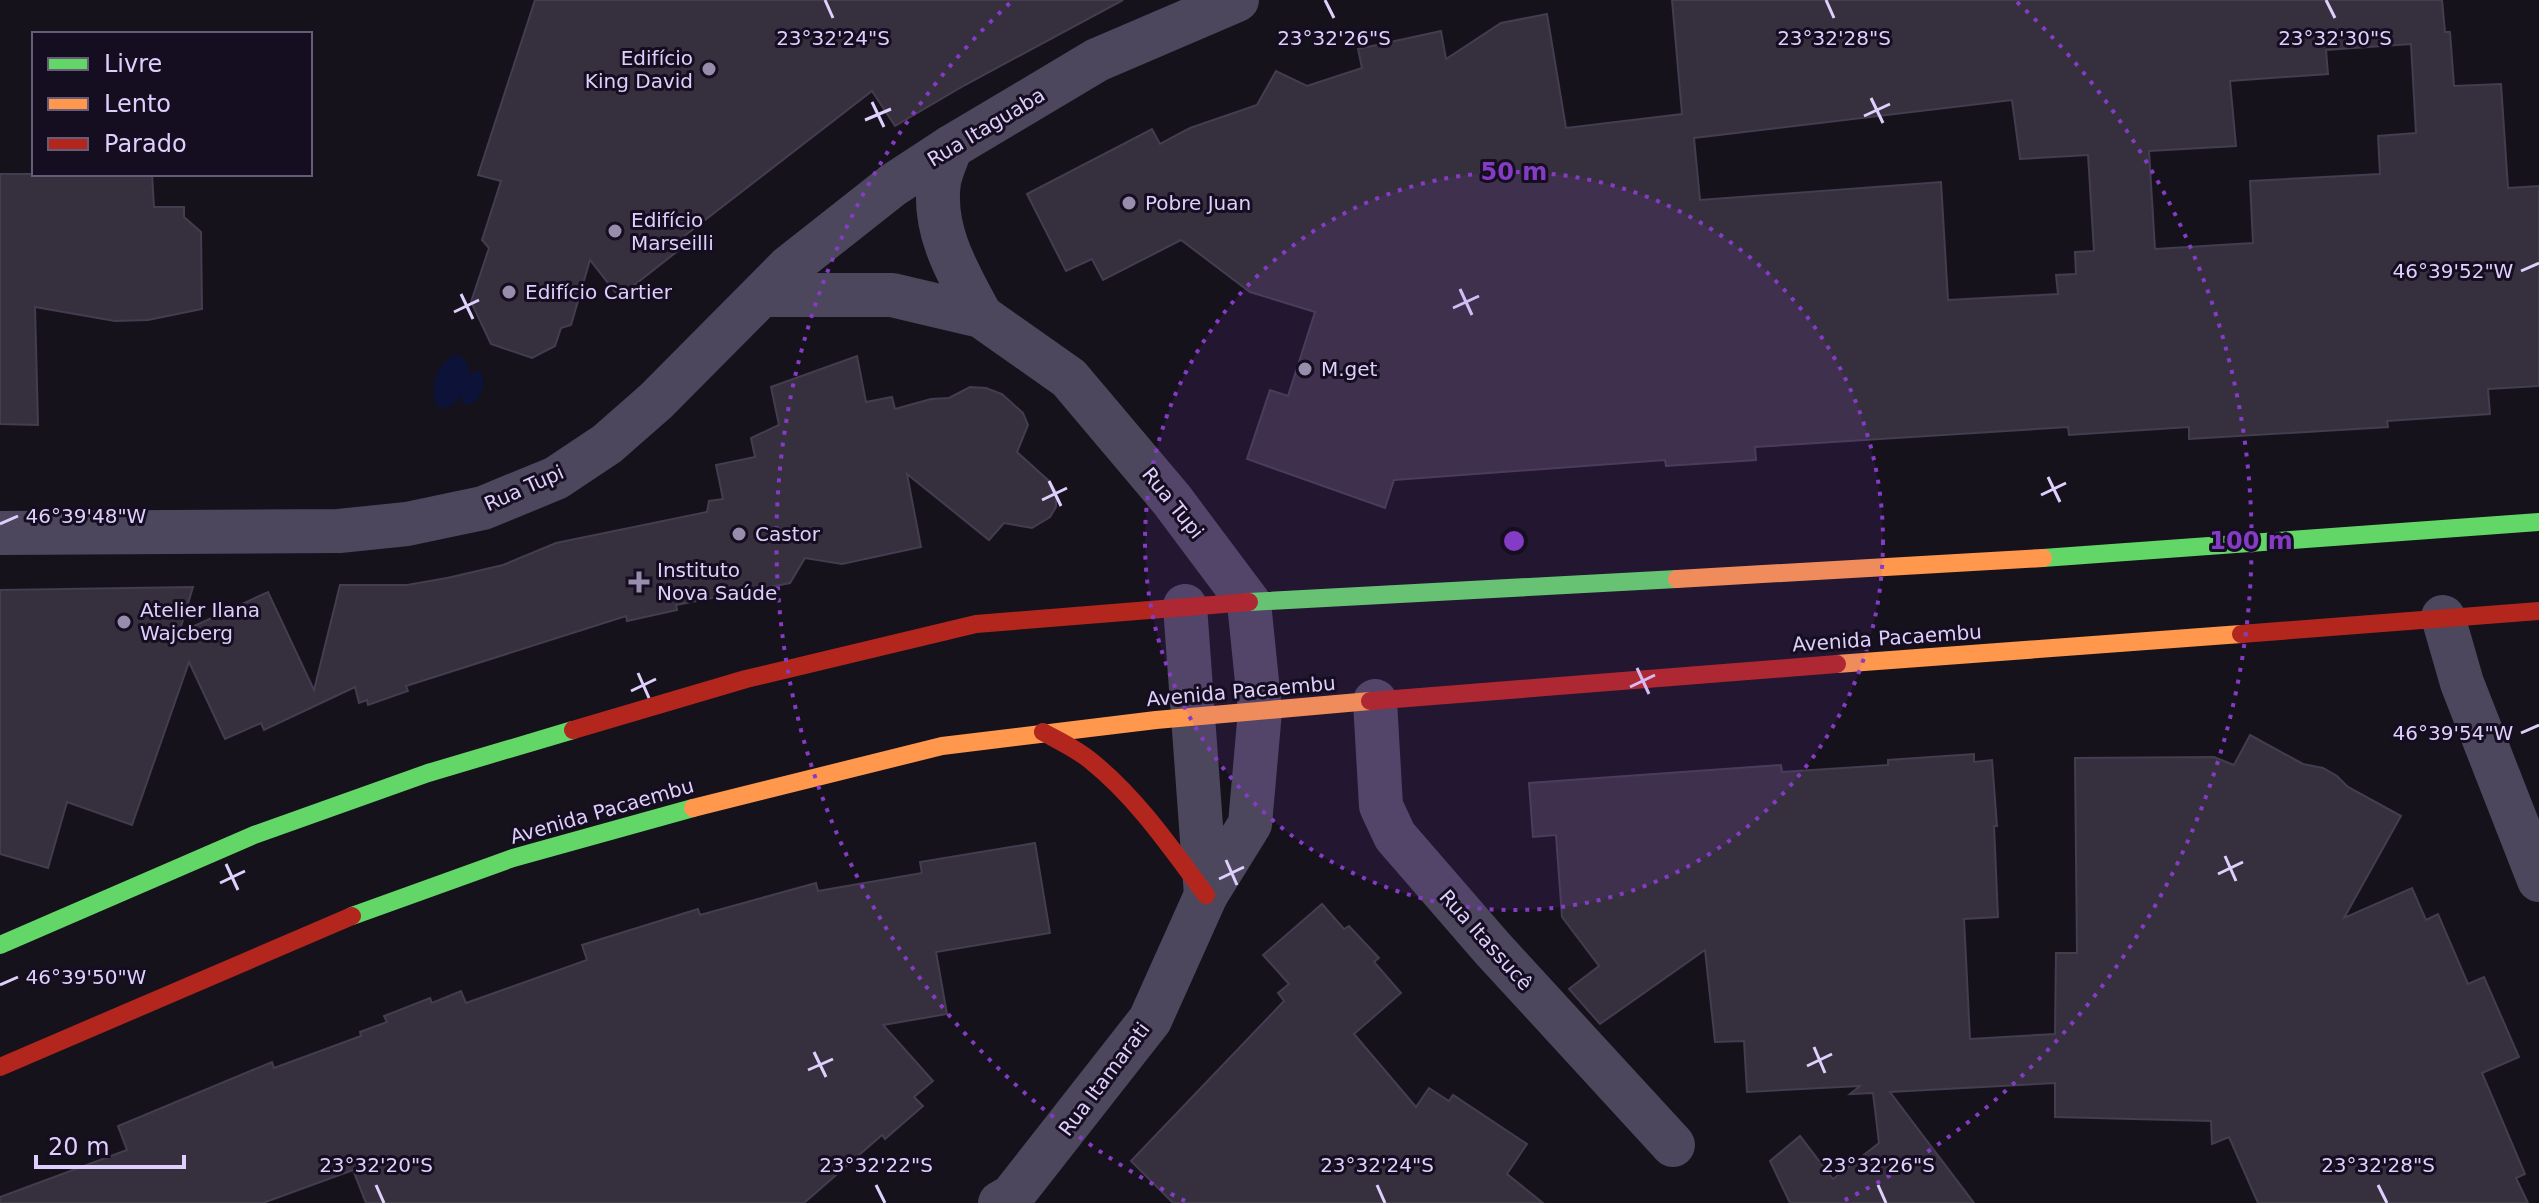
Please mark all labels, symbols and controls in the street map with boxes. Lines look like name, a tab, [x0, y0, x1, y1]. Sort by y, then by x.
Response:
text: 23°32'24"S	[776, 26, 890, 50]
text: 23°32'26"S	[1277, 26, 1391, 50]
text: 23°32'28"S	[1777, 26, 1891, 50]
text: 23°32'30"S	[2278, 26, 2392, 50]
legend	[32, 32, 312, 176]
place label: Edifício King David	[585, 46, 693, 93]
text: Livre	[104, 50, 162, 78]
marker: Edifício King David	[700, 60, 718, 78]
street label: Rua Itaguaba	[923, 82, 1049, 172]
text: Lento	[104, 90, 171, 118]
text: Parado	[104, 130, 187, 158]
text: 50 m	[1481, 158, 1547, 186]
place label: Pobre Juan	[1145, 191, 1251, 215]
marker: Pobre Juan	[1120, 194, 1138, 212]
place label: Edifício Marseilli	[631, 208, 714, 255]
marker: Edifício Marseilli	[606, 222, 624, 240]
text: 46°39'52"W	[2393, 259, 2514, 283]
place label: Edifício Cartier	[525, 280, 673, 304]
marker: Edifício Cartier	[500, 283, 518, 301]
place label: M.get	[1321, 357, 1378, 381]
marker: M.get	[1296, 360, 1314, 378]
street label: Rua Tupi	[481, 460, 567, 516]
street label: Rua Tupi	[1137, 463, 1209, 543]
text: 46°39'48"W	[26, 504, 147, 528]
place label: Castor	[755, 522, 821, 546]
marker: Castor	[730, 525, 748, 543]
centre of rings	[1500, 527, 1528, 555]
text: 100 m	[2209, 527, 2293, 555]
place label: Instituto Nova Saúde	[657, 558, 777, 605]
marker: Instituto Nova Saúde	[628, 571, 650, 593]
place label: Atelier Ilana Wajcberg	[140, 598, 260, 645]
marker: Atelier Ilana Wajcberg	[115, 613, 133, 631]
street label: Avenida Pacaembu	[1791, 619, 1983, 657]
street label: Avenida Pacaembu	[1145, 671, 1337, 711]
text: 46°39'54"W	[2393, 721, 2514, 745]
street label: Avenida Pacaembu	[507, 773, 697, 849]
street label: Rua Itassucê	[1435, 885, 1537, 995]
text: 46°39'50"W	[26, 965, 147, 989]
street label: Rua Itamarati	[1054, 1018, 1154, 1140]
scale bar	[36, 1119, 184, 1169]
text: 20 m	[48, 1133, 110, 1161]
text: 23°32'20"S	[319, 1153, 433, 1177]
text: 23°32'22"S	[819, 1153, 933, 1177]
text: 23°32'24"S	[1320, 1153, 1434, 1177]
text: 23°32'26"S	[1821, 1153, 1935, 1177]
text: 23°32'28"S	[2321, 1153, 2435, 1177]

